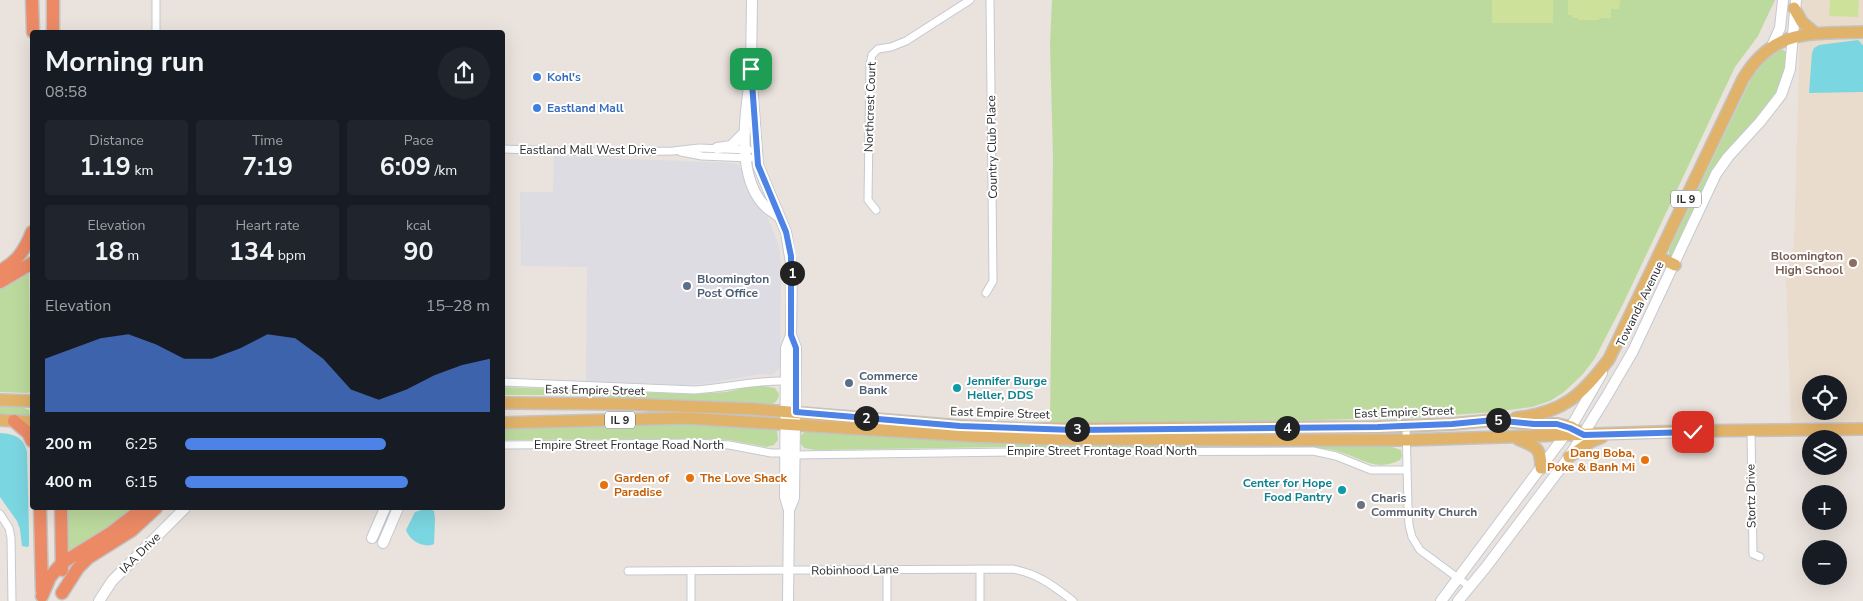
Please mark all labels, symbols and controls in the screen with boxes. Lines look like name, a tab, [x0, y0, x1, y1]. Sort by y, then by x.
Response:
text: Morning run	[45, 43, 204, 81]
button: share	[438, 47, 490, 99]
pin	[730, 48, 772, 90]
icon: arrive	[737, 55, 765, 83]
street label: Northcrest Court	[860, 61, 880, 152]
place label: Kohl's	[547, 69, 581, 85]
marker: Kohl's	[531, 71, 543, 83]
text: 08:58	[45, 81, 87, 103]
street label: Country Club Place	[983, 95, 1001, 199]
place label: Eastland Mall	[547, 100, 624, 116]
marker: Eastland Mall	[531, 102, 543, 114]
text: Distance	[89, 131, 144, 150]
text: Time	[252, 131, 283, 150]
text: Pace	[404, 131, 433, 150]
street label: Eastland Mall West Drive	[519, 142, 657, 158]
text: 1.19	[80, 150, 131, 184]
text: 7:19	[242, 150, 293, 184]
text: 6:09	[380, 150, 431, 184]
text: km	[131, 161, 153, 180]
text: /km	[431, 161, 457, 180]
road number: IL 9	[1671, 190, 1701, 208]
text: Elevation	[88, 216, 145, 235]
text: Heart rate	[235, 216, 300, 235]
text: kcal	[406, 216, 431, 235]
text: 18	[94, 235, 124, 269]
text: 134	[229, 235, 274, 269]
text: 90	[403, 235, 434, 269]
text: m	[124, 246, 139, 265]
text: bpm	[274, 246, 306, 265]
place label: Bloomington High School	[1771, 248, 1843, 278]
marker: Bloomington High School	[1847, 257, 1859, 269]
street label: Towanda Avenue	[1612, 259, 1668, 349]
pin: 1	[780, 260, 804, 286]
text: 1	[788, 264, 797, 283]
place label: Bloomington Post Office	[697, 271, 769, 301]
marker: Bloomington Post Office	[681, 280, 693, 292]
text: Elevation	[45, 295, 111, 317]
text: 15–28 m	[426, 295, 490, 317]
place label: Commerce Bank	[859, 368, 918, 398]
place label: Jennifer Burge Heller, DDS	[966, 373, 1048, 403]
map controls	[1802, 375, 1847, 585]
button: locate	[1802, 375, 1847, 420]
marker: Commerce Bank	[843, 377, 855, 389]
street label: East Empire Street	[545, 381, 646, 399]
marker: Jennifer Burge Heller, DDS	[951, 382, 963, 394]
street label: East Empire Street	[1354, 402, 1455, 422]
street label: East Empire Street	[950, 403, 1051, 423]
pin: 2	[854, 406, 878, 430]
pin: 5	[1486, 408, 1510, 432]
text: 2	[862, 409, 871, 428]
text: 5	[1494, 411, 1503, 430]
pin	[1672, 411, 1714, 453]
road number: IL 9	[605, 412, 635, 428]
pin: 3	[1064, 416, 1090, 442]
pin: 4	[1274, 416, 1300, 440]
icon: check	[1679, 418, 1707, 446]
text: 4	[1283, 419, 1292, 438]
text: 3	[1073, 420, 1082, 439]
button: layers	[1802, 430, 1847, 475]
text: 200 m	[45, 433, 92, 455]
text: 6:25	[125, 433, 157, 455]
street label: Empire Street Frontage Road North	[534, 437, 724, 453]
street label: Empire Street Frontage Road North	[1007, 443, 1197, 459]
place label: Dang Boba, Poke & Banh Mi	[1547, 445, 1635, 475]
marker: Dang Boba, Poke & Banh Mi	[1639, 454, 1651, 466]
street label: Stortz Drive	[1742, 464, 1760, 528]
place label: Garden of Paradise	[614, 470, 670, 500]
place label: The Love Shack	[700, 470, 787, 486]
text: 400 m	[45, 471, 92, 493]
text: 6:15	[125, 471, 157, 493]
marker: The Love Shack	[684, 472, 696, 484]
place label: Center for Hope Food Pantry	[1243, 475, 1333, 505]
marker: Garden of Paradise	[598, 479, 610, 491]
marker: Center for Hope Food Pantry	[1336, 484, 1348, 496]
button: +	[1802, 485, 1847, 530]
place label: Charis Community Church	[1371, 490, 1477, 520]
marker: Charis Community Church	[1355, 499, 1367, 511]
street label: IAA Drive	[116, 529, 164, 577]
button: −	[1802, 540, 1847, 585]
street label: Robinhood Lane	[811, 561, 899, 579]

